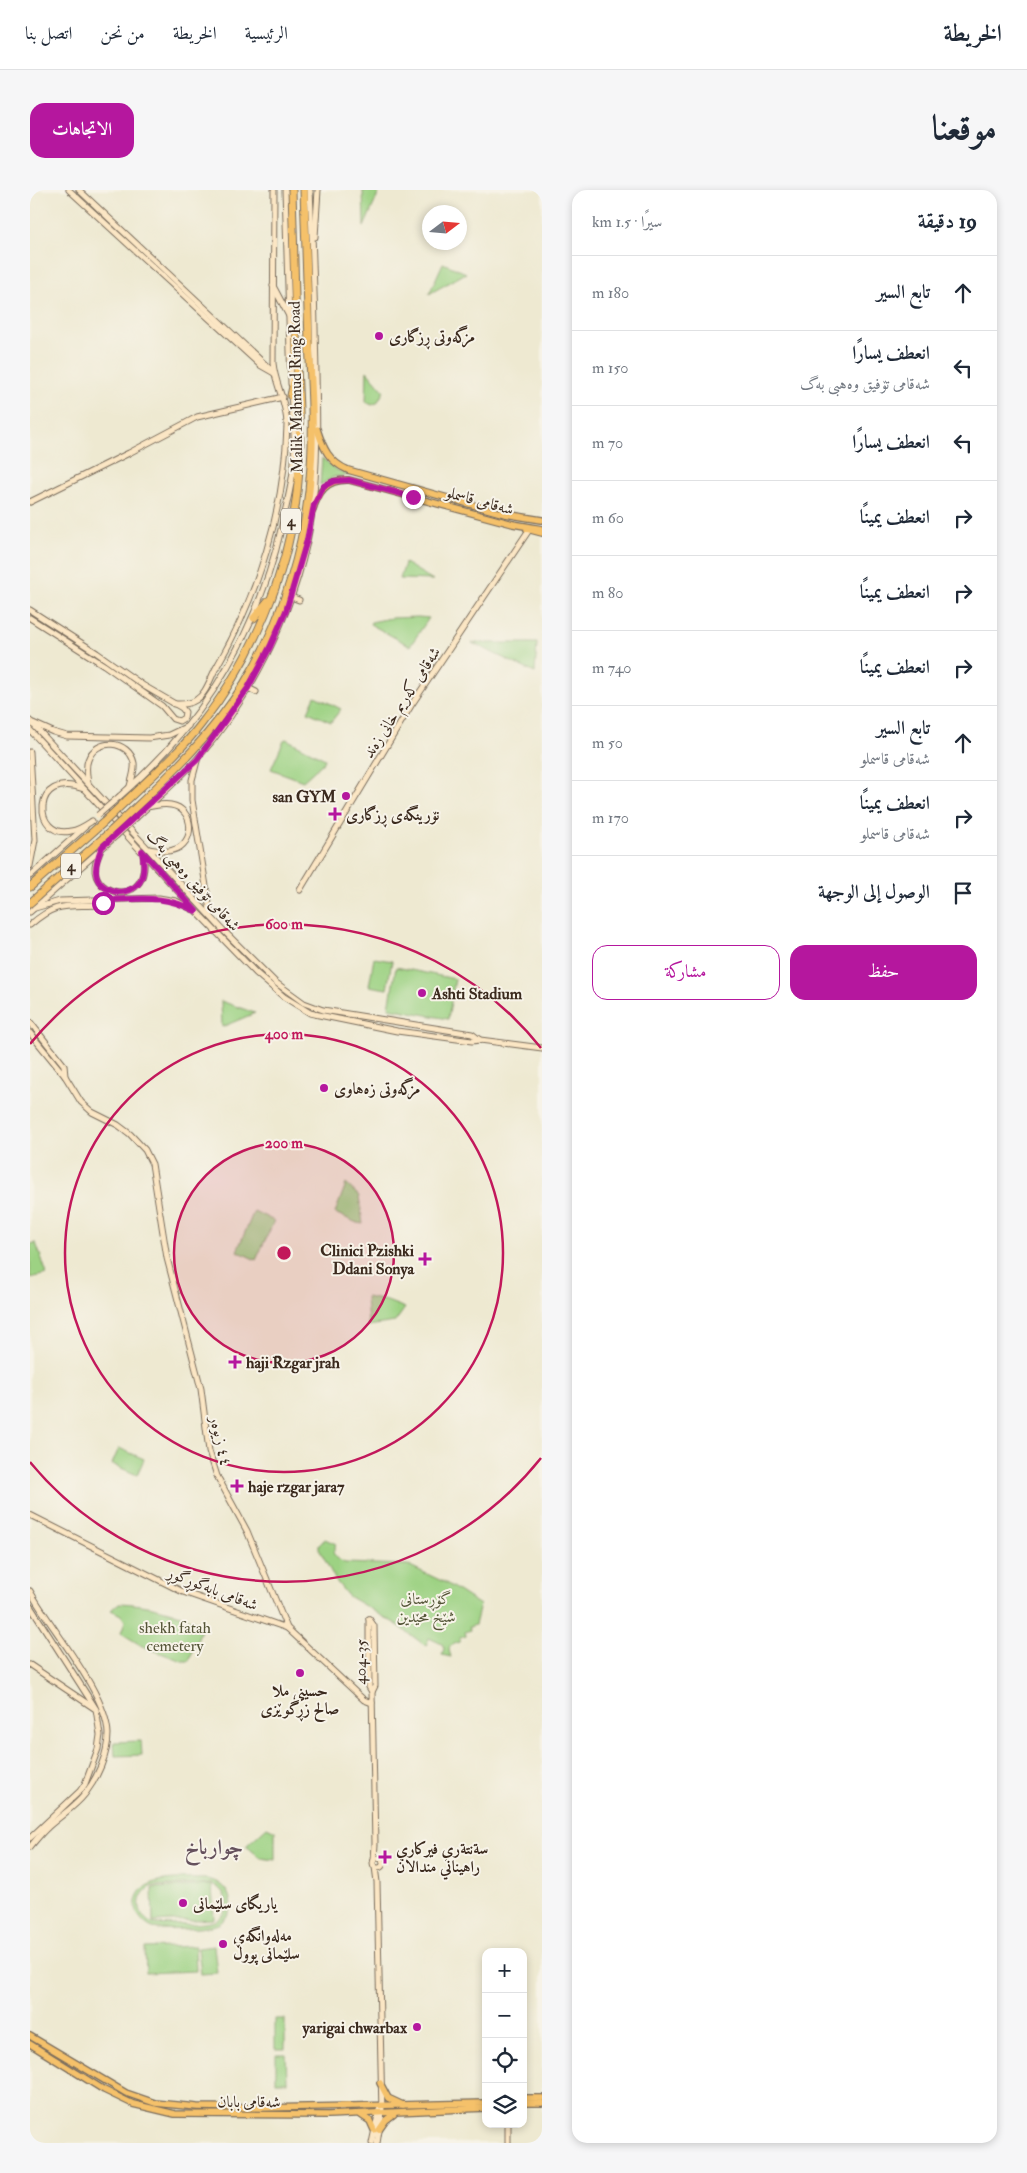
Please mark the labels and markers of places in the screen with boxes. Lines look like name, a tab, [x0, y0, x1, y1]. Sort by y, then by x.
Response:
place label: مزگەوتی ڕزگاری	[389, 325, 475, 350]
marker: مزگەوتی ڕزگاری	[373, 330, 385, 342]
place label: san GYM	[272, 787, 337, 807]
marker: san GYM	[340, 790, 352, 802]
place label: نۆرینگەی ڕزگاری	[346, 804, 439, 828]
marker: نۆرینگەی ڕزگاری	[328, 807, 342, 821]
place label: Ashti Stadium	[431, 984, 523, 1004]
marker: Ashti Stadium	[416, 987, 428, 999]
place label: مزگەوتی زەهاوی	[334, 1077, 420, 1100]
marker: مزگەوتی زەهاوی	[318, 1082, 330, 1094]
place label: Clinici Pzishki Ddani Sonya	[320, 1241, 415, 1280]
centre of rings	[275, 1244, 293, 1262]
marker: Clinici Pzishki Ddani Sonya	[418, 1252, 432, 1266]
place label: haji Rzgar jrah	[246, 1353, 341, 1374]
marker: haji Rzgar jrah	[228, 1355, 242, 1369]
place label: haje rzgar jara7	[248, 1477, 345, 1498]
marker: haje rzgar jara7	[230, 1479, 244, 1493]
marker: حسینی ملا صالح زڕگوێزی	[294, 1667, 306, 1679]
place label: حسینی ملا صالح زڕگوێزی	[261, 1681, 339, 1722]
place label: سةنتةري فيركاري راهيناني مندالان	[396, 1839, 488, 1880]
marker: سةنتةري فيركاري راهيناني مندالان	[378, 1850, 392, 1864]
place label: یاریگای سلێمانی	[192, 1893, 278, 1914]
marker: یاریگای سلێمانی	[177, 1897, 189, 1909]
place label: مەلەوانگەی سلێمانی پووڵ	[233, 1925, 300, 1966]
marker: مەلەوانگەی سلێمانی پووڵ	[217, 1938, 229, 1950]
place label: yarigai chwarbax	[302, 2018, 408, 2039]
marker: yarigai chwarbax	[411, 2021, 423, 2033]

